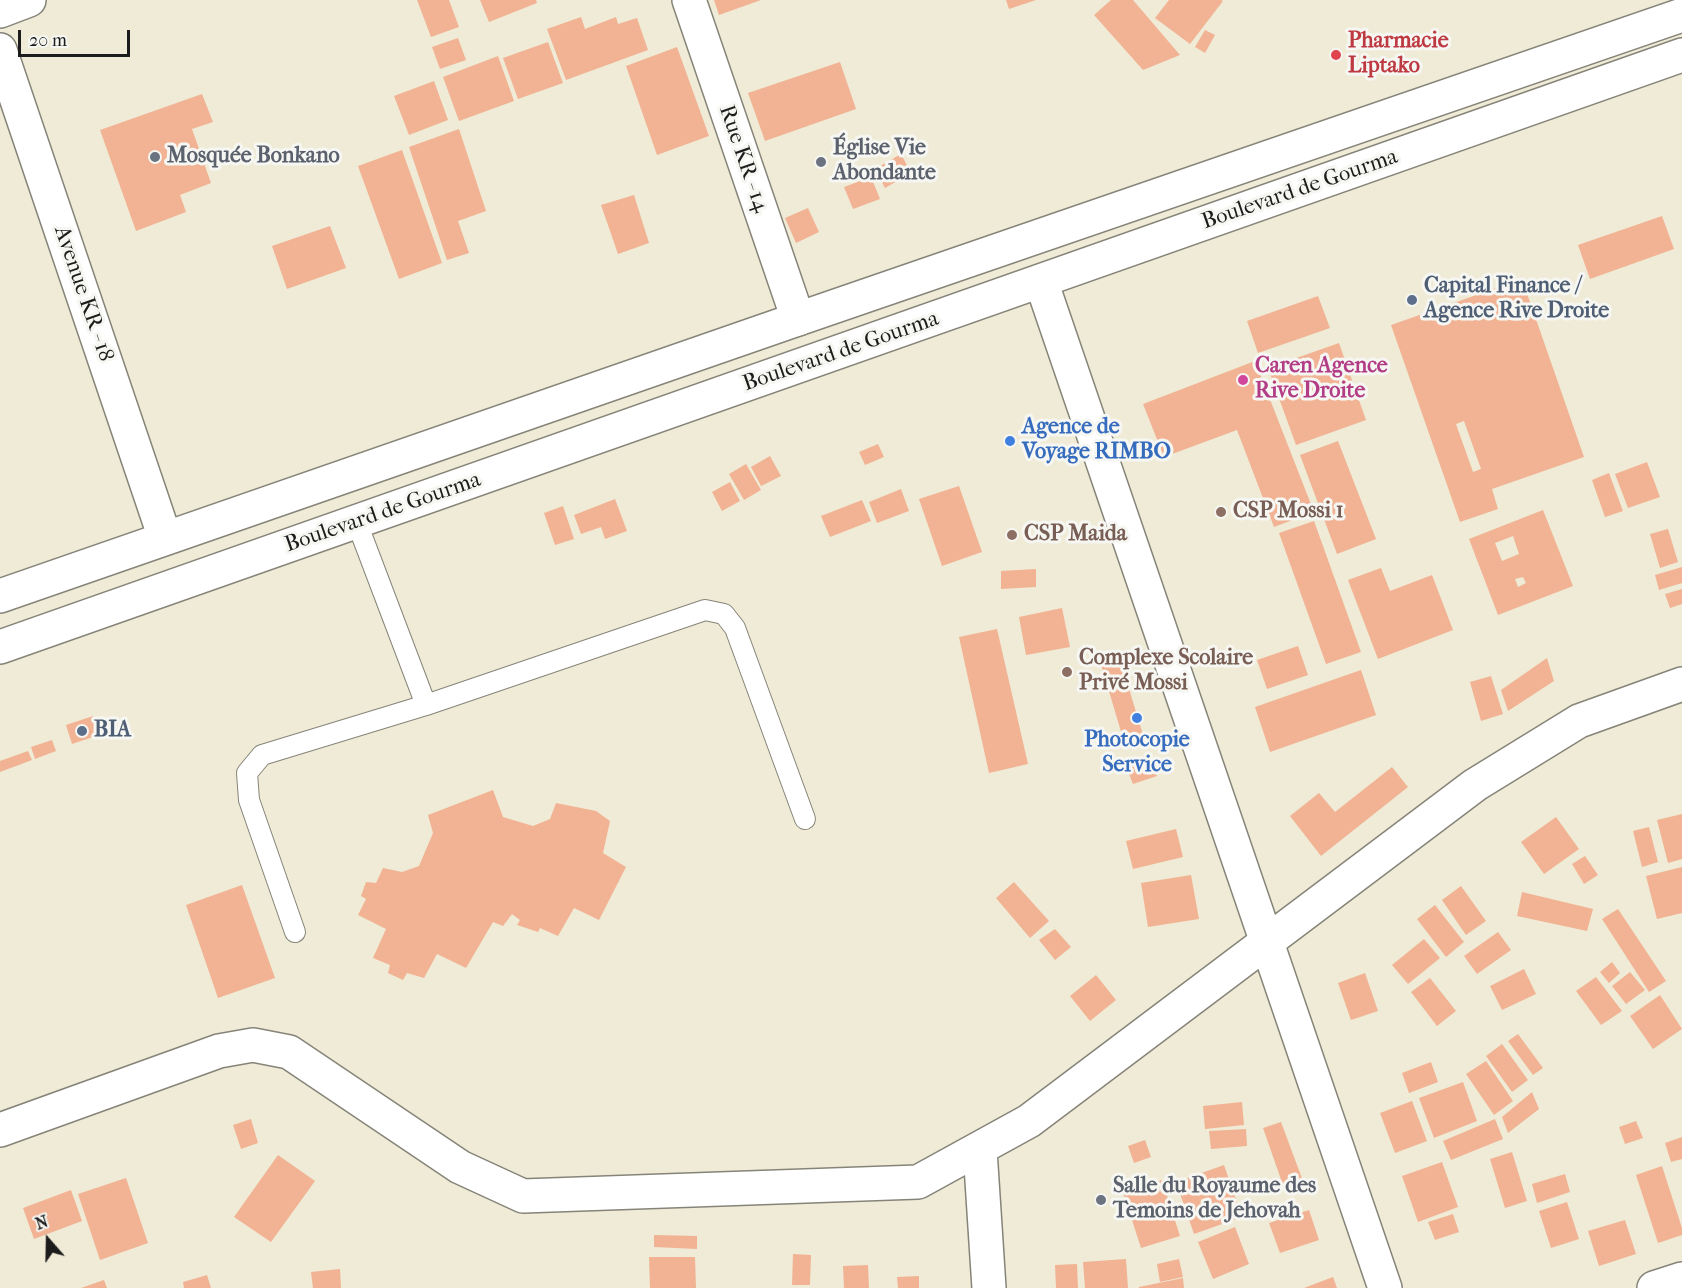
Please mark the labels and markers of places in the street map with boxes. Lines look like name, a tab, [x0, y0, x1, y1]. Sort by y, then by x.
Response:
place label: Pharmacie Liptako	[1348, 29, 1449, 80]
marker: Pharmacie Liptako	[1329, 48, 1343, 62]
place label: Église Vie Abondante	[833, 136, 936, 188]
place label: Mosquée Bonkano	[167, 144, 340, 170]
marker: Mosquée Bonkano	[148, 150, 162, 164]
marker: Église Vie Abondante	[814, 155, 828, 169]
place label: Capital Finance / Agence Rive Droite	[1424, 274, 1609, 326]
marker: Capital Finance / Agence Rive Droite	[1405, 293, 1419, 307]
place label: Caren Agence Rive Droite	[1255, 354, 1388, 406]
marker: Caren Agence Rive Droite	[1236, 373, 1250, 387]
place label: Agence de Voyage RIMBO	[1022, 415, 1171, 466]
marker: Agence de Voyage RIMBO	[1003, 434, 1017, 448]
place label: CSP Mossi 1	[1233, 499, 1343, 525]
marker: CSP Mossi 1	[1214, 505, 1228, 519]
place label: CSP Maida	[1024, 522, 1127, 548]
marker: CSP Maida	[1005, 528, 1019, 542]
place label: Complexe Scolaire Privé Mossi	[1079, 646, 1253, 698]
marker: Complexe Scolaire Privé Mossi	[1060, 665, 1074, 679]
marker: Photocopie Service	[1130, 711, 1144, 725]
place label: BIA	[94, 718, 131, 744]
marker: BIA	[75, 724, 89, 738]
place label: Photocopie Service	[1084, 728, 1190, 780]
place label: Salle du Royaume des Temoins de Jehovah	[1113, 1174, 1316, 1226]
marker: Salle du Royaume des Temoins de Jehovah	[1094, 1193, 1108, 1207]

